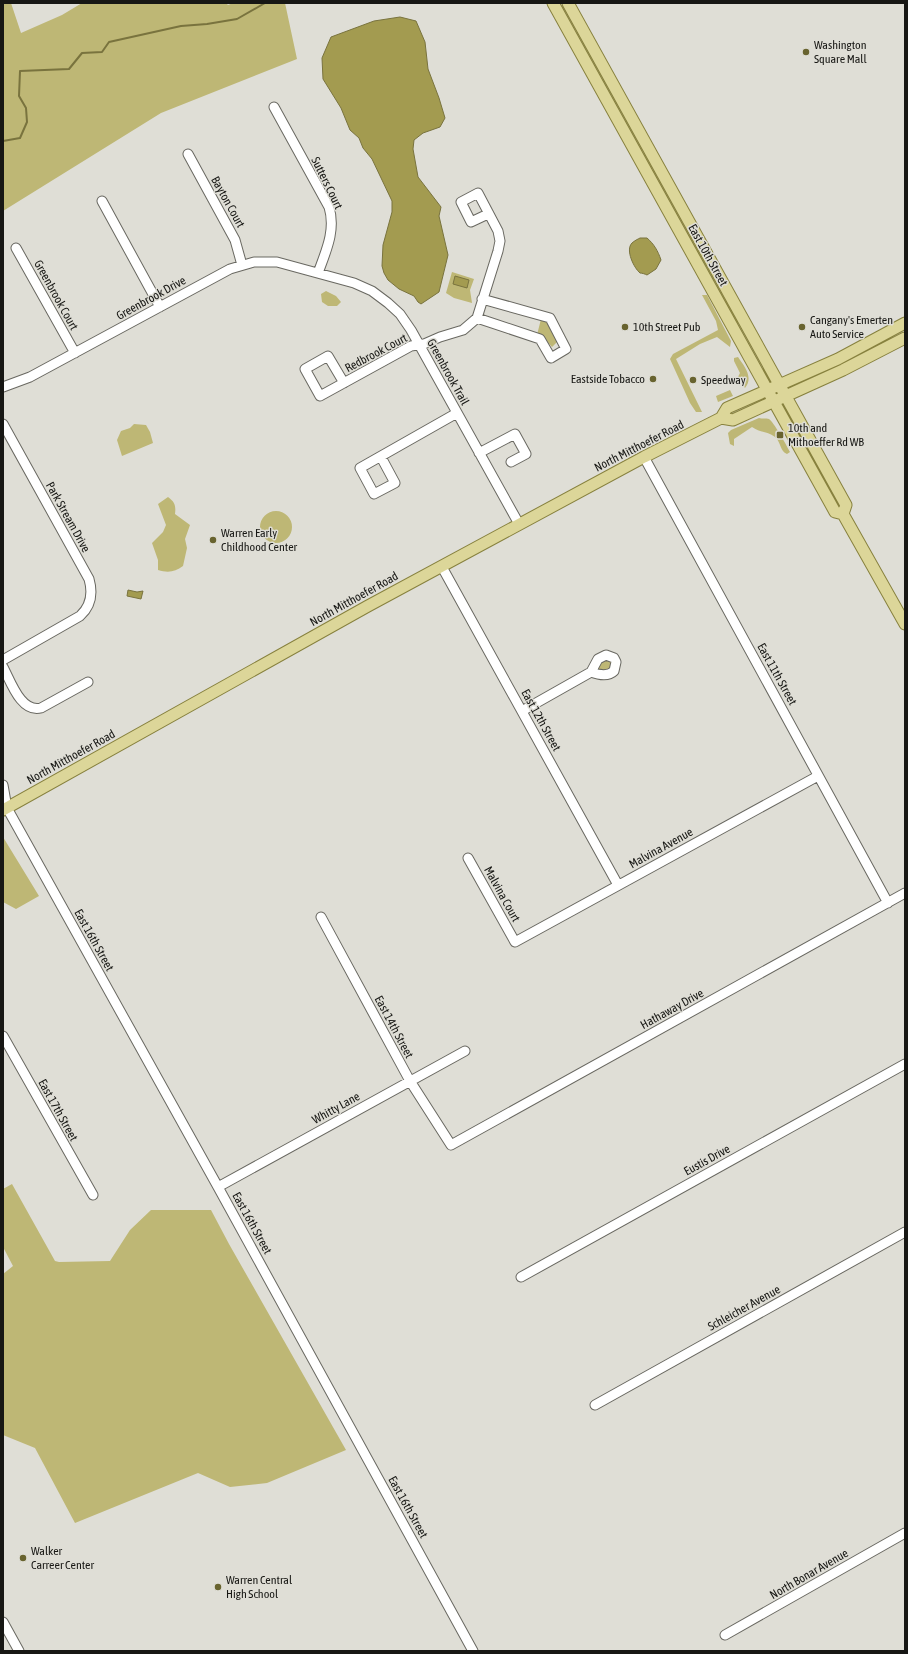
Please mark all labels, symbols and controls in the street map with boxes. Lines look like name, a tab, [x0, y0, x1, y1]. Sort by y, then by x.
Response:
place label: Washington Square Mall	[814, 38, 868, 66]
marker: Washington Square Mall	[801, 47, 811, 57]
street label: Sutters Court	[308, 155, 346, 212]
street label: Bayton Court	[208, 174, 248, 231]
street label: East 10th Street	[685, 222, 731, 289]
street label: Greenbrook Court	[31, 258, 81, 333]
street label: Greenbrook Drive	[114, 273, 188, 323]
place label: Cangany's Emerten Auto Service	[810, 313, 893, 341]
place label: 10th Street Pub	[633, 320, 701, 334]
marker: 10th Street Pub	[620, 322, 630, 332]
marker: Cangany's Emerten Auto Service	[797, 322, 807, 332]
street label: Redbrook Court	[343, 331, 410, 375]
street label: Greenbrook Trail	[424, 337, 472, 408]
place label: Eastside Tobacco	[571, 372, 645, 386]
place label: Speedway	[701, 373, 746, 387]
marker: Eastside Tobacco	[648, 374, 658, 384]
marker: Speedway	[688, 375, 698, 385]
street label: North Mitthoefer Road	[592, 417, 686, 475]
place label: 10th and Mithoeffer Rd WB	[788, 421, 864, 449]
marker: 10th and Mithoeffer Rd WB	[775, 430, 785, 440]
street label: Park Stream Drive	[43, 479, 93, 555]
place label: Warren Early Childhood Center	[221, 526, 298, 554]
marker: Warren Early Childhood Center	[208, 535, 218, 545]
street label: North Mitthoefer Road	[308, 569, 400, 629]
street label: East 11th Street	[754, 641, 800, 708]
street label: East 12th Street	[518, 687, 564, 754]
street label: North Mitthoefer Road	[25, 727, 117, 787]
street label: Malvina Avenue	[627, 825, 695, 871]
street label: Malvina Court	[481, 864, 523, 925]
street label: East 16th Street	[71, 907, 117, 974]
street label: Hathaway Drive	[638, 986, 706, 1032]
street label: East 14th Street	[372, 993, 417, 1061]
street label: East 17th Street	[35, 1077, 81, 1144]
street label: Whitty Lane	[310, 1089, 362, 1127]
street label: Eustis Drive	[682, 1142, 732, 1178]
street label: East 16th Street	[229, 1190, 275, 1257]
street label: Schleicher Avenue	[705, 1282, 783, 1334]
street label: East 16th Street	[385, 1474, 431, 1541]
place label: Walker Carreer Center	[31, 1544, 95, 1572]
street label: North Bonar Avenue	[767, 1546, 851, 1602]
marker: Walker Carreer Center	[18, 1553, 28, 1563]
place label: Warren Central High School	[226, 1573, 293, 1601]
marker: Warren Central High School	[213, 1582, 223, 1592]

